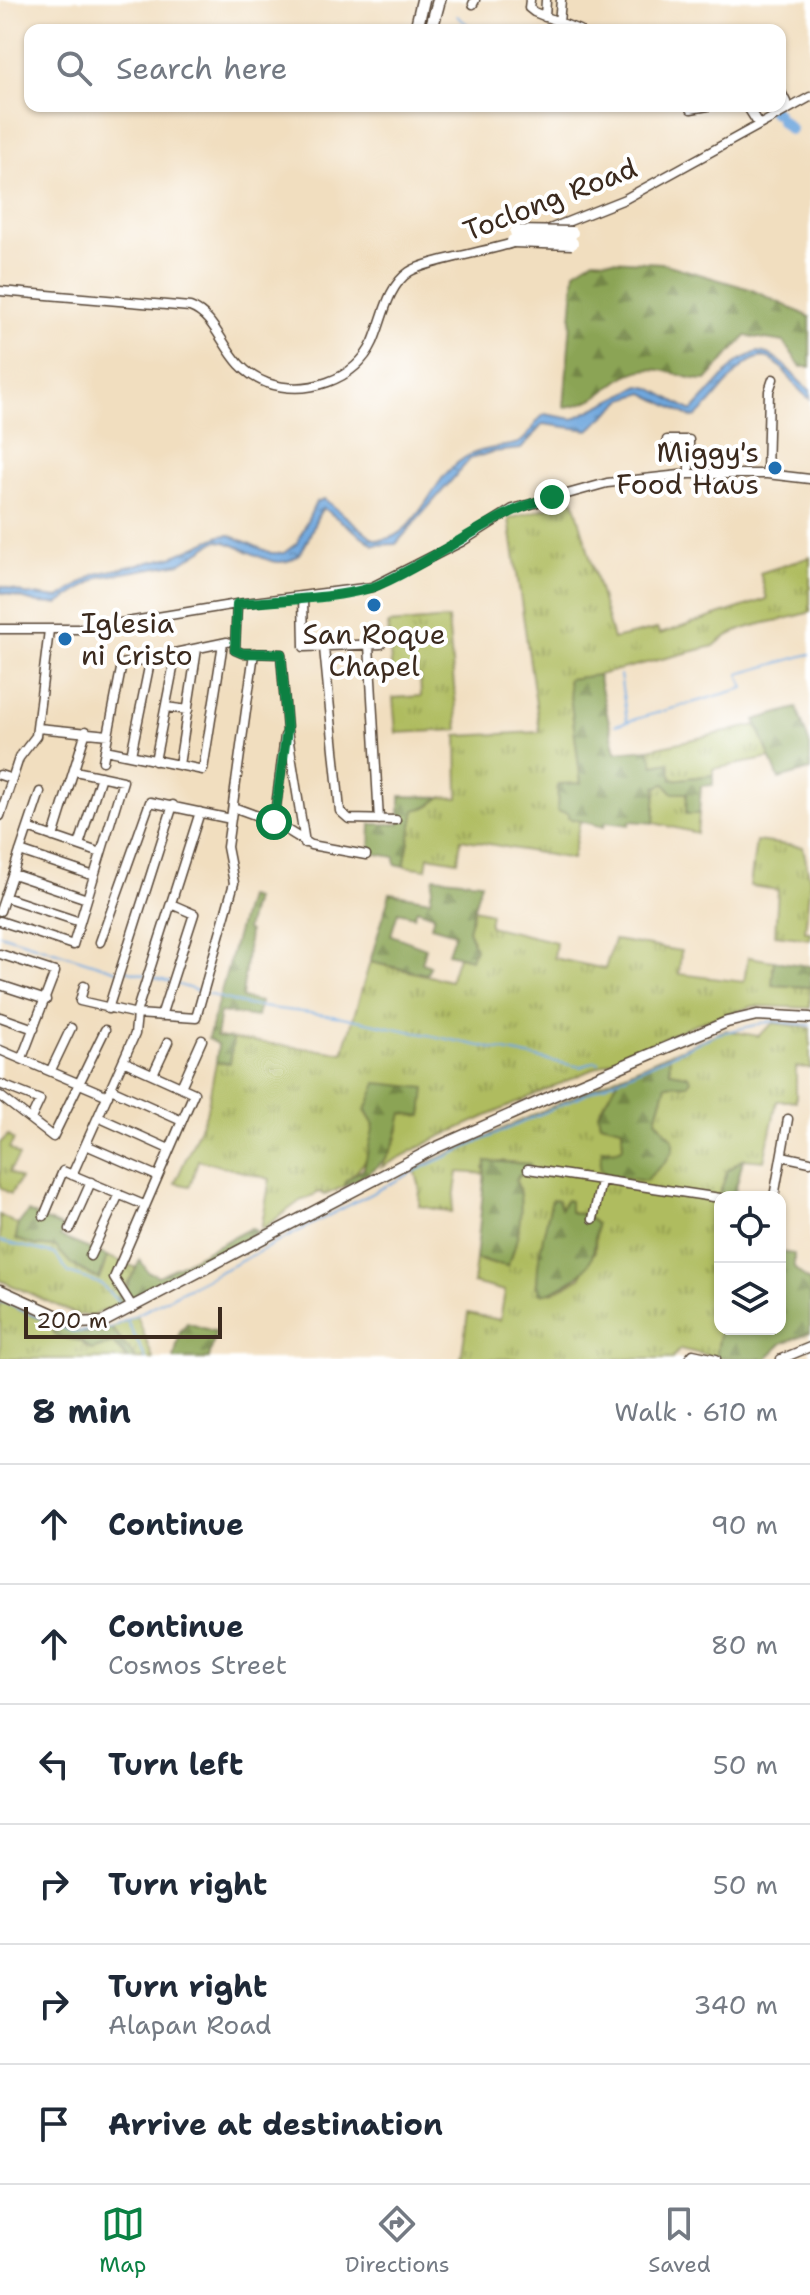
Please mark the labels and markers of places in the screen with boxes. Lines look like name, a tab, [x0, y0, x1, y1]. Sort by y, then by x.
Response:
place label: Miggy's Food Haus	[616, 433, 759, 503]
marker: Miggy's Food Haus	[766, 459, 784, 477]
marker: San Roque Chapel	[365, 596, 383, 614]
place label: Iglesia ni Cristo	[81, 604, 193, 674]
place label: San Roque Chapel	[303, 615, 445, 685]
marker: Iglesia ni Cristo	[56, 630, 74, 648]

